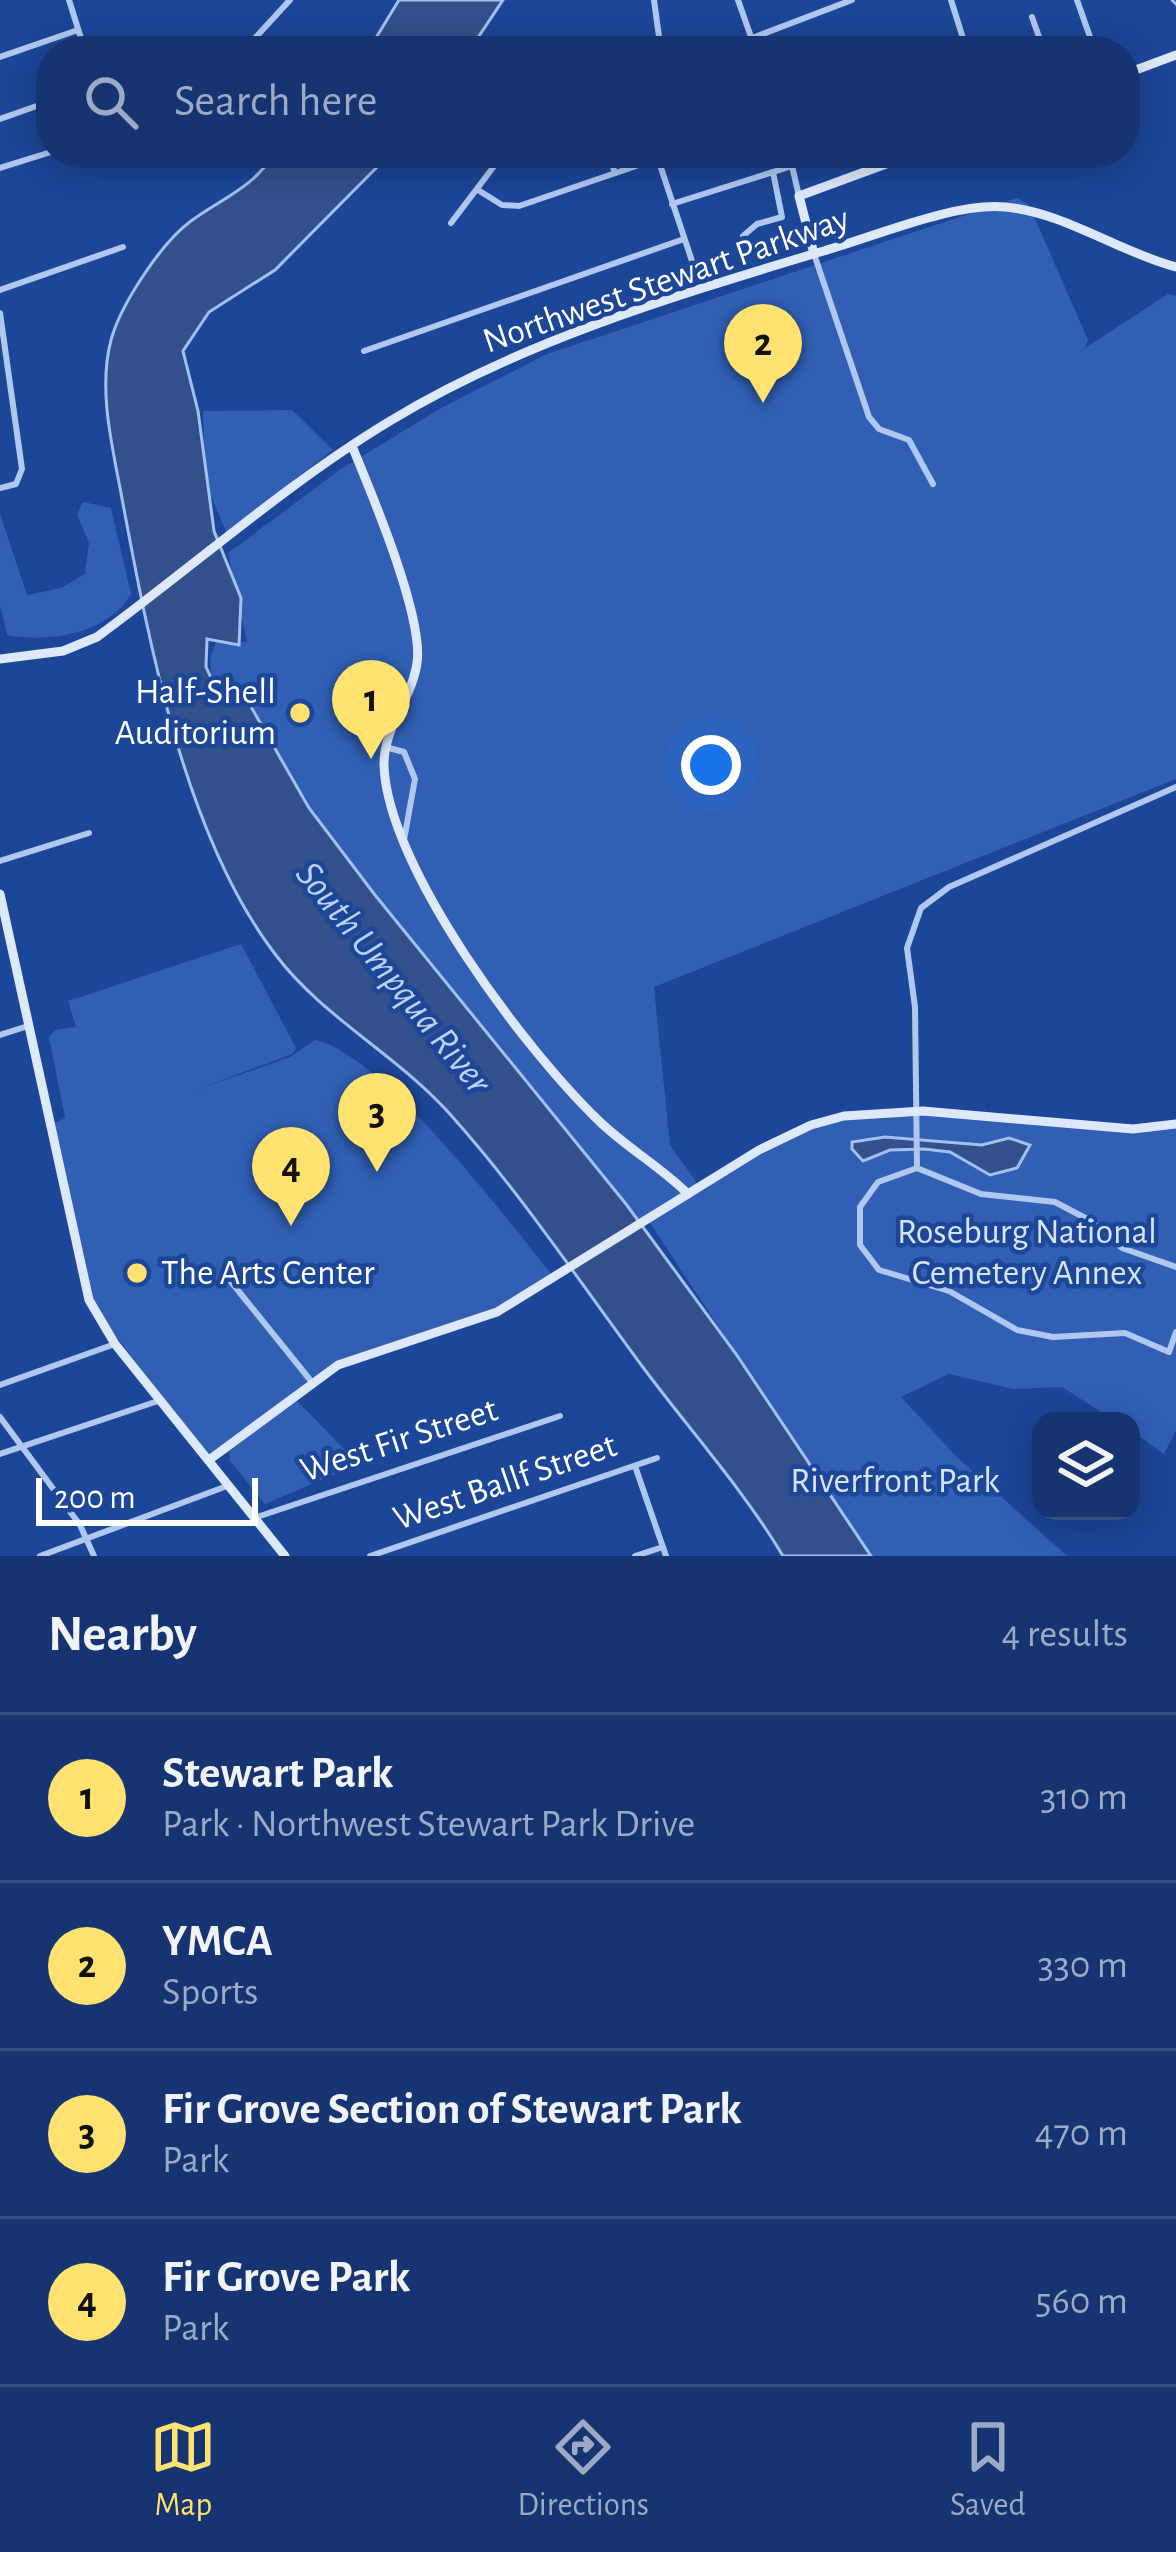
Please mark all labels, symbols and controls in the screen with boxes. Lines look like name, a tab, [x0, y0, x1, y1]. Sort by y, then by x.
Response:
search box	[36, 36, 1140, 168]
icon: search	[78, 69, 144, 135]
text: Search here	[174, 79, 377, 124]
street label: Northwest Stewart Parkway	[478, 200, 854, 360]
pin: 2	[724, 304, 802, 403]
pin: 1	[332, 660, 410, 759]
place label: Half-Shell Auditorium	[115, 674, 276, 751]
marker: Half-Shell Auditorium	[287, 700, 313, 726]
your location	[681, 735, 741, 795]
water label: South Umpqua River	[288, 855, 499, 1102]
pin: 3	[338, 1073, 416, 1172]
pin: 4	[252, 1127, 330, 1226]
park label: Roseburg National Cemetery Annex	[897, 1214, 1157, 1291]
place label: The Arts Center	[161, 1255, 375, 1291]
marker: The Arts Center	[124, 1260, 150, 1286]
street label: West Fir Street	[296, 1391, 502, 1489]
map controls	[1032, 1412, 1140, 1520]
button: layers	[1032, 1412, 1140, 1520]
street label: West Ballf Street	[389, 1427, 622, 1537]
park label: Riverfront Park	[790, 1463, 1000, 1499]
scale bar	[36, 1472, 258, 1525]
text: 200 m	[54, 1482, 136, 1515]
text: Nearby	[48, 1609, 197, 1660]
text: 4 results	[1001, 1615, 1128, 1654]
text: Stewart Park	[162, 1751, 393, 1796]
text: 1	[80, 1778, 94, 1817]
text: 310 m	[1040, 1778, 1128, 1817]
text: Park · Northwest Stewart Park Drive	[162, 1805, 695, 1844]
text: YMCA	[162, 1919, 273, 1964]
text: 2	[78, 1946, 96, 1985]
text: 330 m	[1038, 1946, 1128, 1985]
text: Sports	[162, 1973, 259, 2012]
text: Fir Grove Section of Stewart Park	[162, 2087, 742, 2132]
text: 3	[79, 2114, 95, 2153]
text: 470 m	[1035, 2114, 1128, 2153]
text: Park	[162, 2141, 229, 2180]
text: Fir Grove Park	[162, 2255, 410, 2300]
text: 4	[77, 2282, 97, 2321]
text: 560 m	[1035, 2282, 1128, 2321]
text: Park	[162, 2309, 229, 2348]
tab: Map	[150, 2414, 216, 2526]
tab: Directions	[517, 2414, 649, 2526]
tab: Saved	[950, 2414, 1025, 2526]

